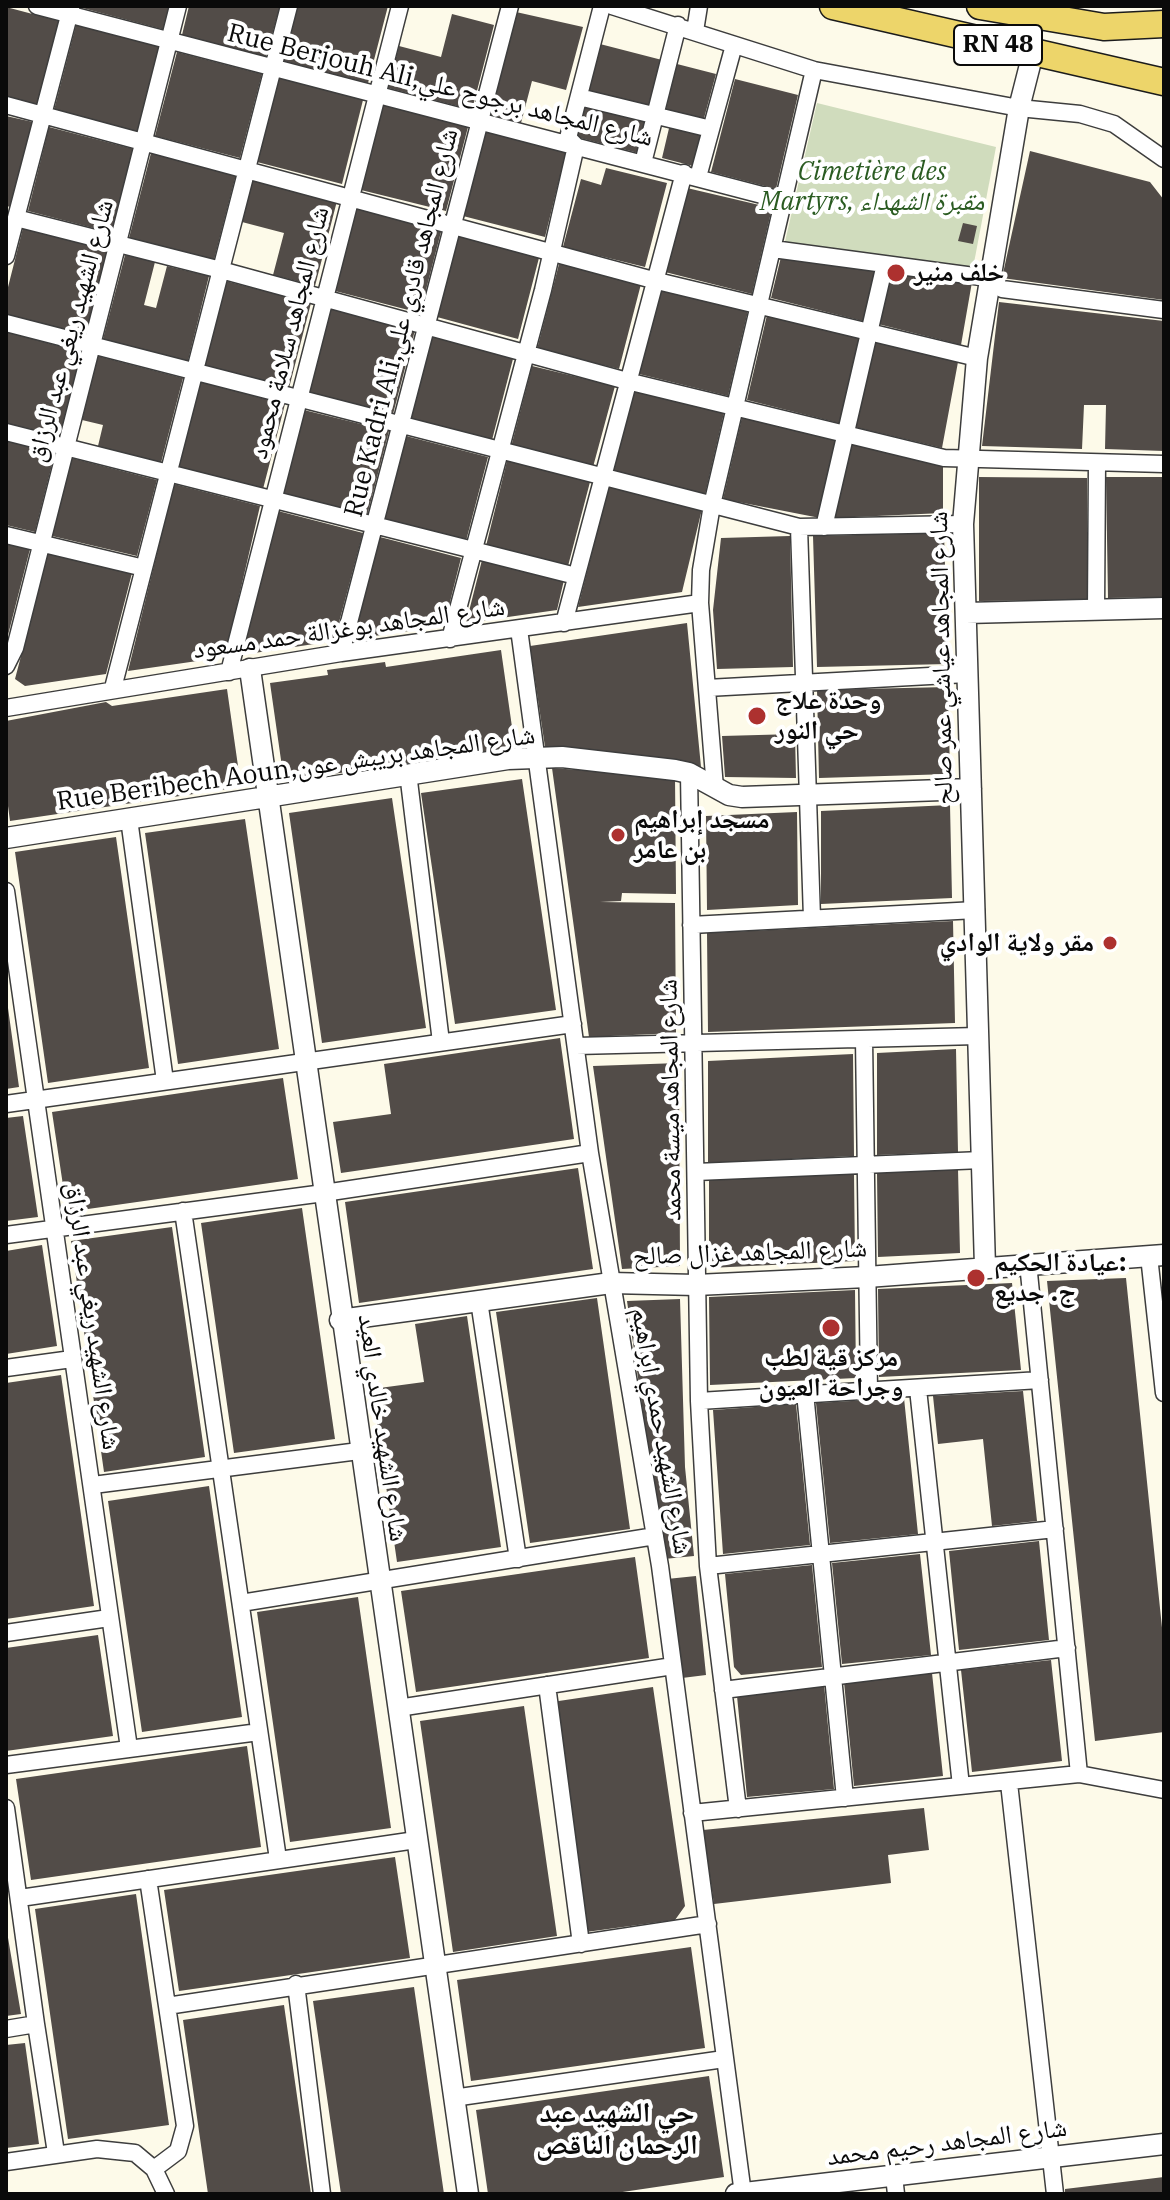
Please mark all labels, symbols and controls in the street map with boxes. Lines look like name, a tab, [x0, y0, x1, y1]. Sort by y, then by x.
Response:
street label: Rue Berjouh Ali,شارع المجاهد برجوح علي	[224, 18, 656, 154]
road number: RN 48	[954, 25, 1042, 65]
street label: Rue Kadri Ali,شارع المجاهد قادري علي	[339, 126, 465, 520]
park label: Cimetière des Martyrs, مقبرة الشهداء	[760, 156, 984, 218]
street label: شارع الشهيد ريغي عبد الرزاق	[21, 197, 121, 465]
street label: شارع المجاهد سلامة محمود	[244, 204, 336, 462]
place label: خلف منير	[914, 257, 1004, 289]
marker: خلف منير	[885, 262, 907, 284]
street label: شارع المجاهد عياشي عمر صالح	[924, 511, 960, 805]
street label: شارع المجاهد بوغزالة حمد مسعود	[191, 592, 507, 666]
place label: وحدة علاج حي النور	[775, 685, 881, 746]
marker: وحدة علاج حي النور	[746, 705, 768, 727]
street label: Rue Beribech Aoun,شارع المجاهد بريبش عون	[55, 720, 537, 818]
place label: مسجد إبراهيم بن عامر	[634, 804, 770, 866]
marker: مسجد إبراهيم بن عامر	[609, 826, 627, 844]
place label: مقر ولاية الوادي	[940, 927, 1094, 959]
marker: مقر ولاية الوادي	[1101, 934, 1119, 952]
street label: شارع المجاهد ميسة محمد	[653, 979, 689, 1221]
street label: شارع الشهيد ريغي عبد الرزاق	[58, 1180, 126, 1452]
street label: شارع المجاهد غزال صالح	[632, 1233, 868, 1273]
place label: عيادة الحكيم: ج. جديع	[994, 1247, 1127, 1308]
marker: عيادة الحكيم: ج. جديع	[965, 1267, 987, 1289]
street label: شارع الشهيد حمدي ابراهيم	[624, 1305, 698, 1557]
street label: شارع الشهيد خالدي العيد	[351, 1312, 413, 1544]
marker: مركز قية لطب وجراحة العيون	[820, 1317, 842, 1339]
place label: مركز قية لطب وجراحة العيون	[759, 1342, 903, 1404]
district label: حي الشهيد عبد الرحمان الناقص	[536, 2097, 698, 2163]
street label: شارع المجاهد رحيم محمد	[825, 2113, 1069, 2173]

